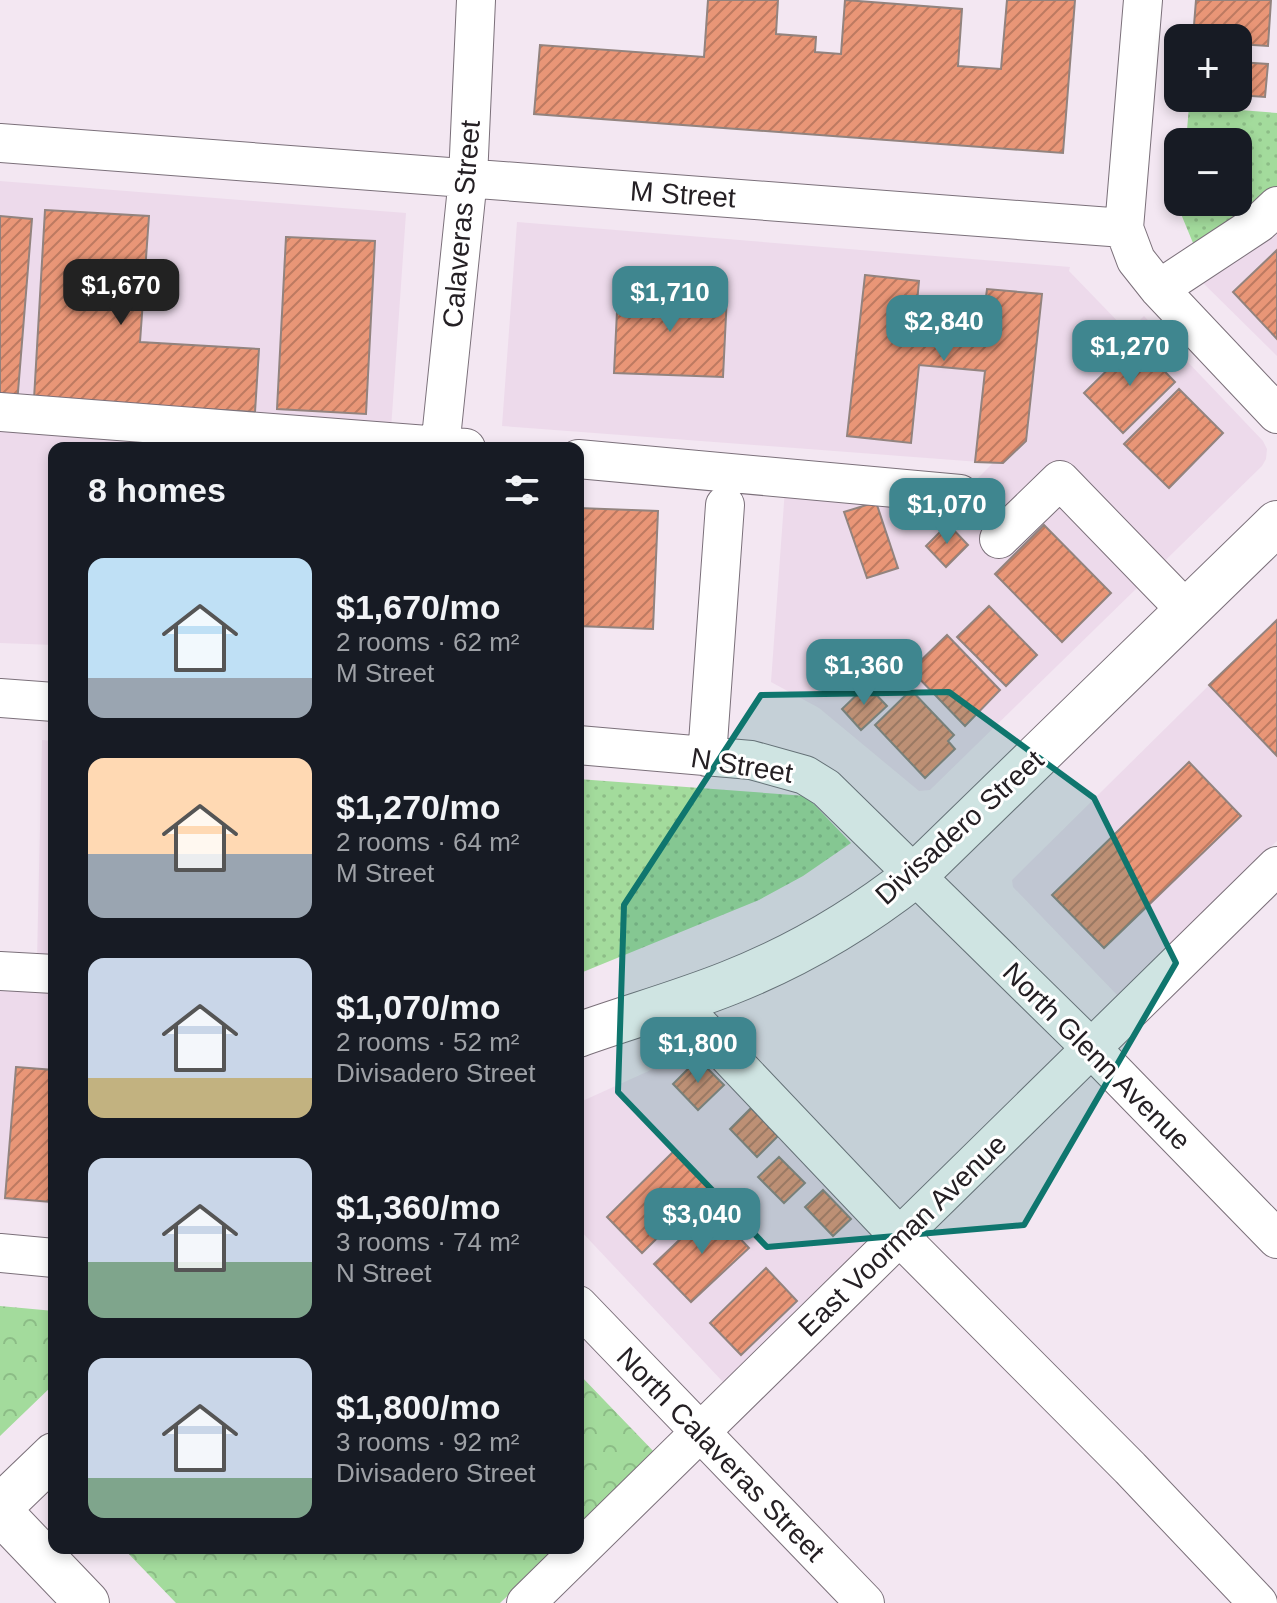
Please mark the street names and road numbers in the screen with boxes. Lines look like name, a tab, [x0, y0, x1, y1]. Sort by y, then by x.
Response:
street label: Calaveras Street	[437, 119, 486, 329]
street label: M Street	[629, 175, 737, 214]
street label: N Street	[689, 742, 795, 789]
street label: Divisadero Street	[869, 744, 1050, 911]
street label: North Glenn Avenue	[997, 956, 1197, 1156]
street label: East Voorman Avenue	[792, 1128, 1013, 1343]
street label: North Calaveras Street	[611, 1341, 831, 1568]

